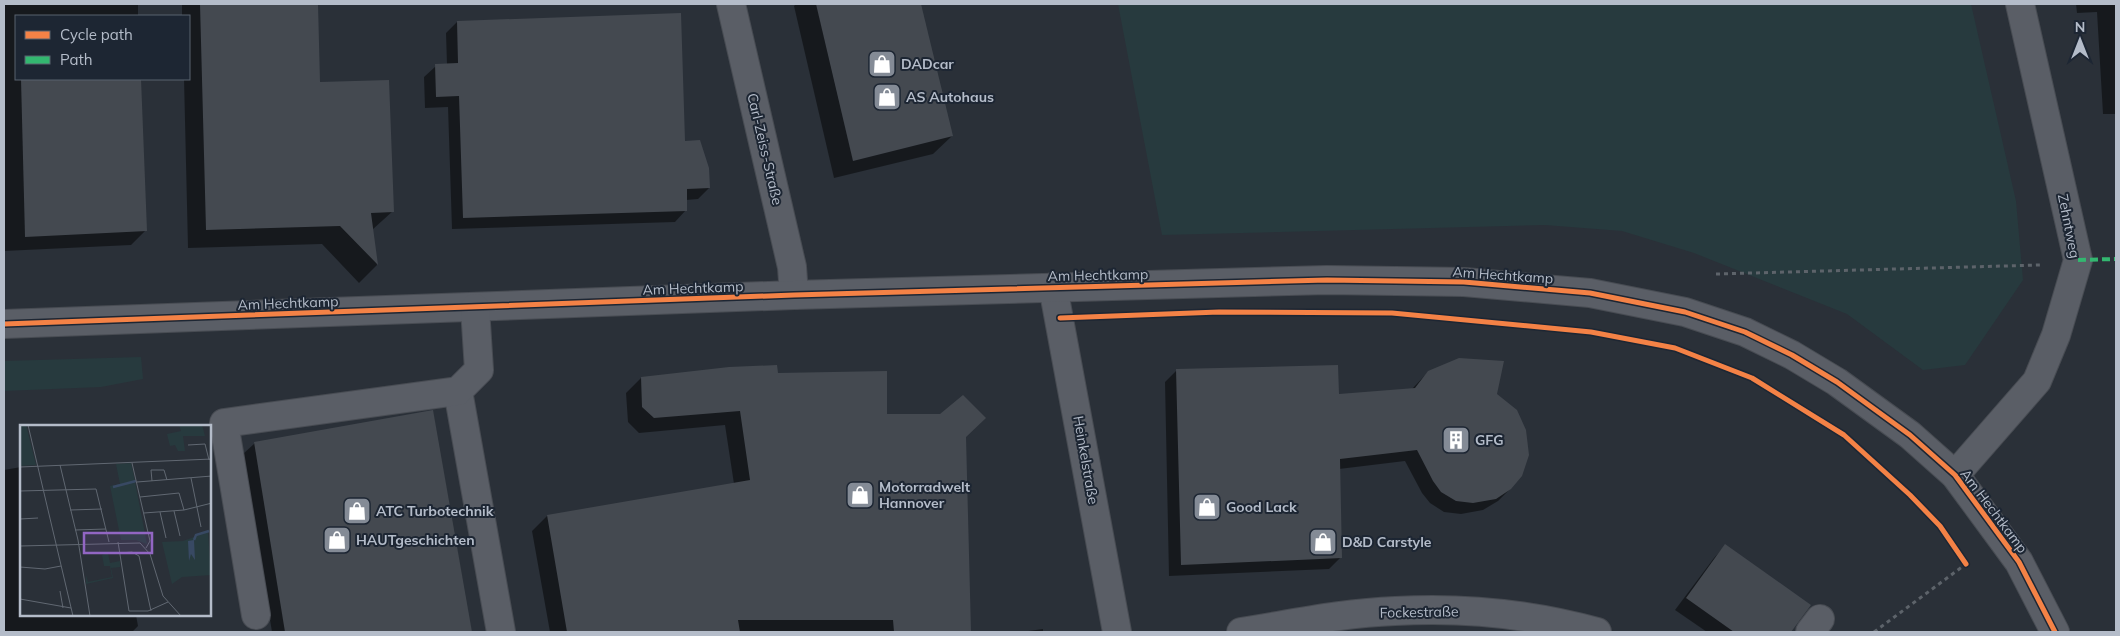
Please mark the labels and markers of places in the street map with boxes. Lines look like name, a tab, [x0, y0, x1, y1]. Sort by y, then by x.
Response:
shop icon: DADcar	[867, 49, 897, 79]
place label: DADcar	[901, 55, 954, 73]
shop icon: AS Autohaus	[872, 82, 902, 112]
place label: AS Autohaus	[906, 88, 994, 106]
building icon: GFG	[1441, 425, 1471, 455]
place label: GFG	[1475, 431, 1504, 449]
place label: Motorradwelt Hannover	[879, 478, 971, 512]
shop icon: Motorradwelt Hannover	[845, 480, 875, 510]
shop icon: Good Lack	[1192, 492, 1222, 522]
shop icon: ATC Turbotechnik	[342, 496, 372, 526]
place label: Good Lack	[1226, 498, 1297, 516]
place label: ATC Turbotechnik	[376, 502, 494, 520]
shop icon: HAUTgeschichten	[322, 525, 352, 555]
shop icon: D&D Carstyle	[1308, 527, 1338, 557]
place label: HAUTgeschichten	[356, 531, 475, 549]
place label: D&D Carstyle	[1342, 533, 1432, 551]

